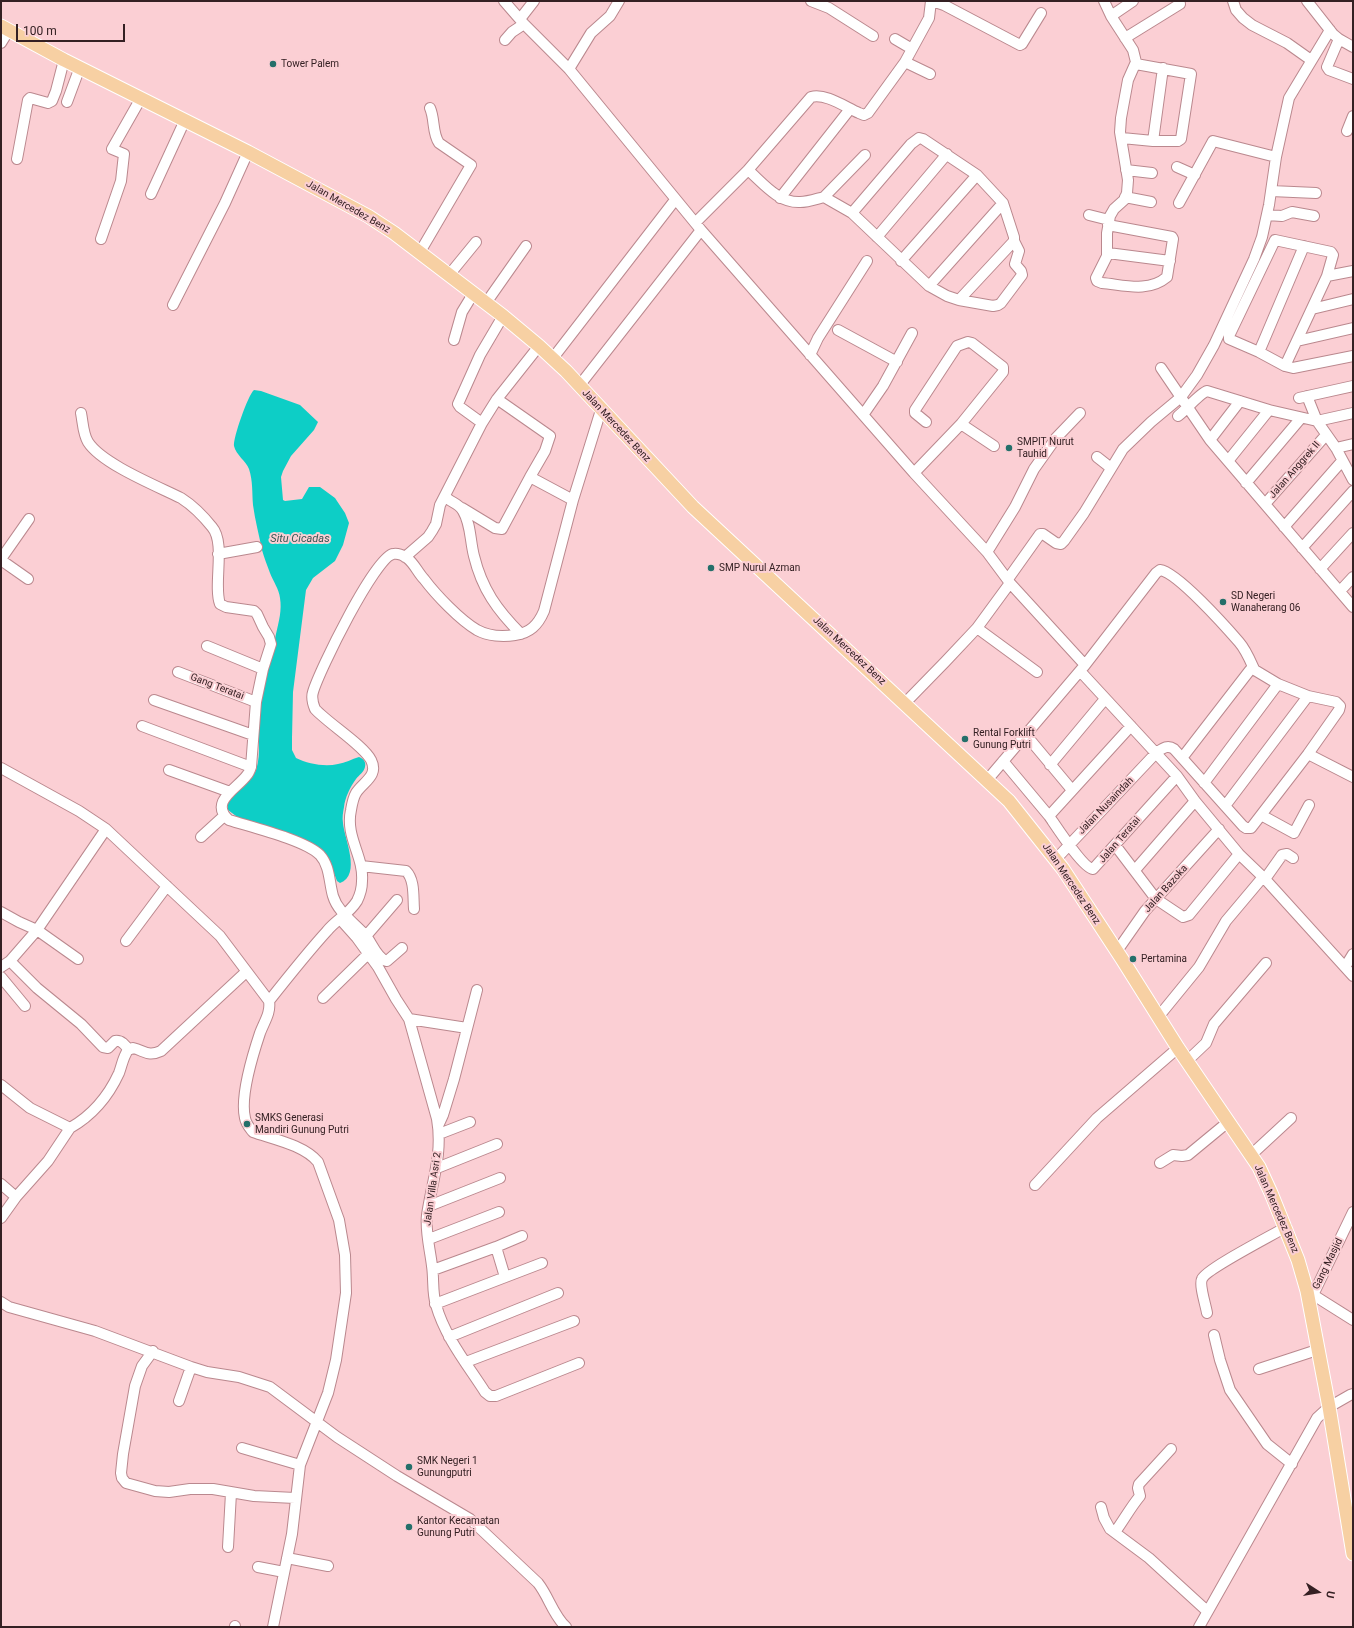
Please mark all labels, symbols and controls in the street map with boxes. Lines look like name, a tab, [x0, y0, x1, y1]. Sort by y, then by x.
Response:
scale bar	[18, 16, 127, 42]
text: 100 m	[23, 24, 57, 38]
place label: Tower Palem	[281, 58, 339, 70]
marker: Tower Palem	[268, 59, 278, 69]
street label: Jalan Mercedez Benz	[304, 178, 392, 236]
street label: Jalan Mercedez Benz	[579, 387, 653, 465]
place label: SMPIT Nurut Tauhid	[1017, 436, 1074, 460]
street label: Jalan Anggrek II	[1267, 439, 1323, 501]
marker: SMPIT Nurut Tauhid	[1004, 443, 1014, 453]
water label: Situ Cicadas	[270, 532, 330, 546]
place label: SMP Nurul Azman	[719, 562, 800, 574]
marker: SMP Nurul Azman	[706, 563, 716, 573]
place label: SD Negeri Wanaherang 06	[1231, 590, 1300, 614]
marker: SD Negeri Wanaherang 06	[1218, 597, 1228, 607]
street label: Jalan Mercedez Benz	[810, 614, 888, 688]
street label: Gang Teratai	[189, 671, 245, 703]
place label: Rental Forklift Gunung Putri	[973, 727, 1035, 750]
marker: Rental Forklift Gunung Putri	[960, 734, 970, 744]
street label: Jalan Nusaindah	[1076, 775, 1136, 837]
street label: Jalan Teratai	[1097, 814, 1143, 866]
street label: Jalan Mercedez Benz	[1039, 841, 1103, 927]
street label: Jalan Bazoka	[1142, 863, 1190, 915]
place label: Pertamina	[1141, 953, 1187, 965]
marker: Pertamina	[1128, 954, 1138, 964]
place label: SMKS Generasi Mandiri Gunung Putri	[255, 1112, 349, 1136]
marker: SMKS Generasi Mandiri Gunung Putri	[242, 1119, 252, 1129]
street label: Jalan Villa Asri 2	[422, 1152, 444, 1226]
street label: Jalan Mercedez Benz	[1251, 1163, 1301, 1255]
street label: Gang Masjid	[1310, 1236, 1346, 1292]
place label: SMK Negeri 1 Gunungputri	[417, 1455, 478, 1478]
marker: SMK Negeri 1 Gunungputri	[404, 1462, 414, 1472]
place label: Kantor Kecamatan Gunung Putri	[417, 1515, 500, 1538]
marker: Kantor Kecamatan Gunung Putri	[404, 1522, 414, 1532]
north arrow	[1298, 1572, 1338, 1612]
text: U	[1323, 1590, 1337, 1599]

